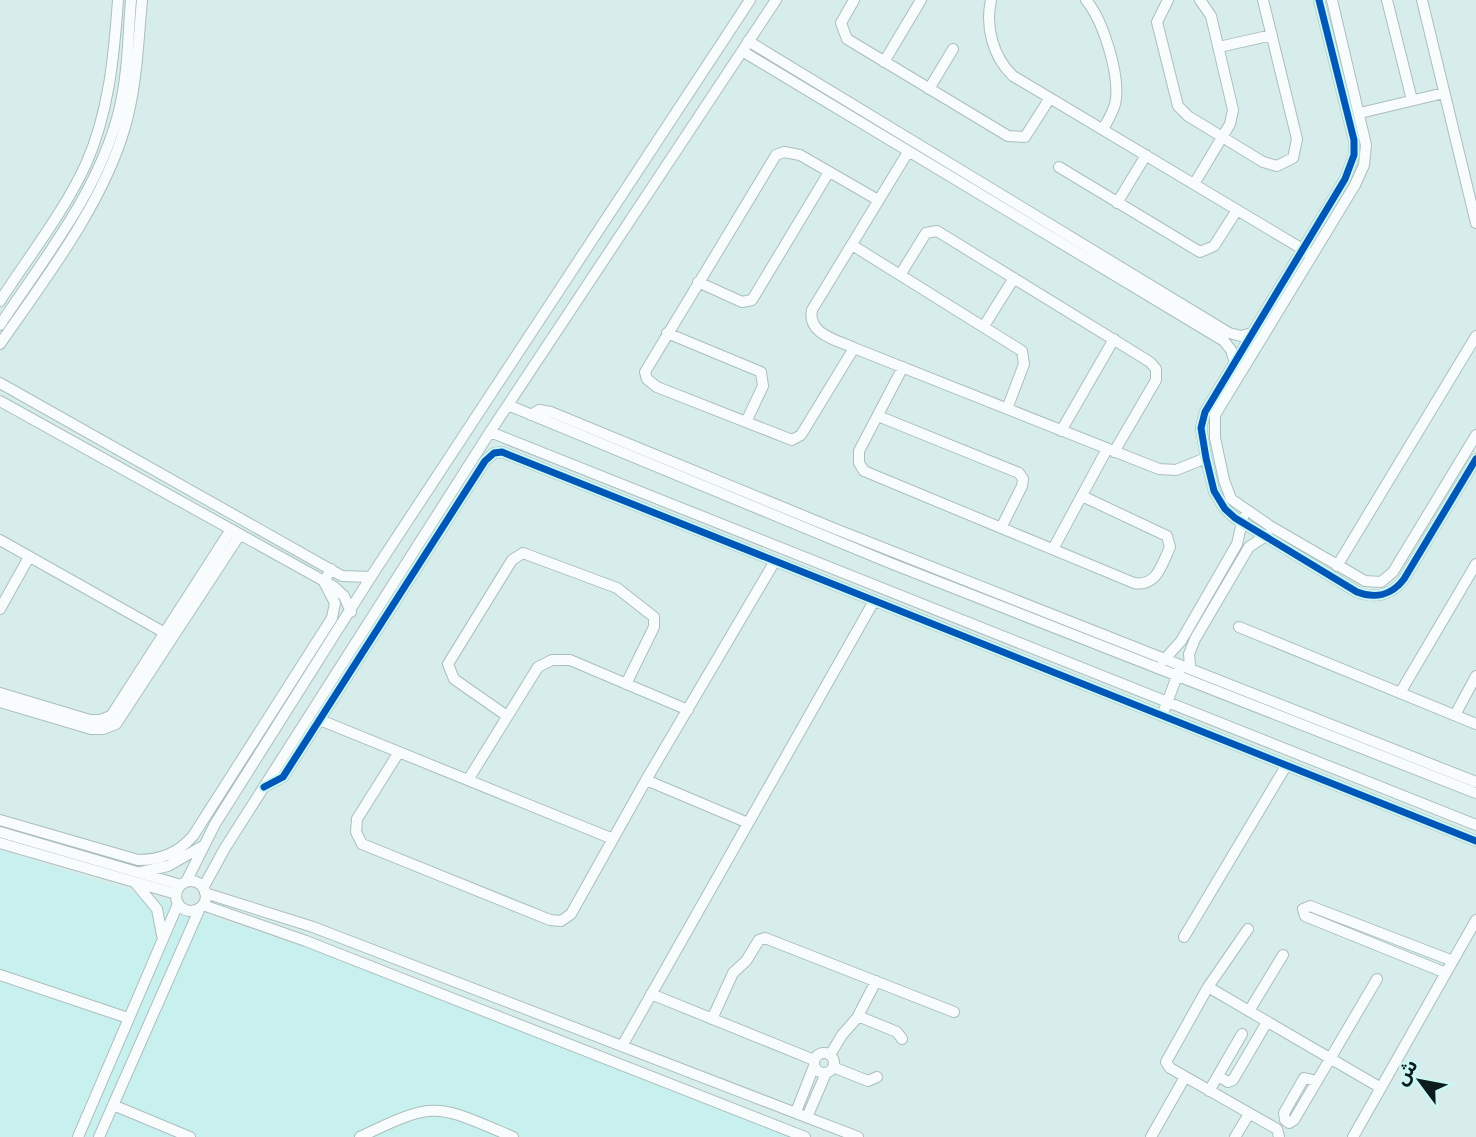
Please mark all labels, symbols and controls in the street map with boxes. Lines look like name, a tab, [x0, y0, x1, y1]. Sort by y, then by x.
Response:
north arrow	[1385, 1046, 1455, 1116]
text: ش	[1390, 1056, 1424, 1090]

